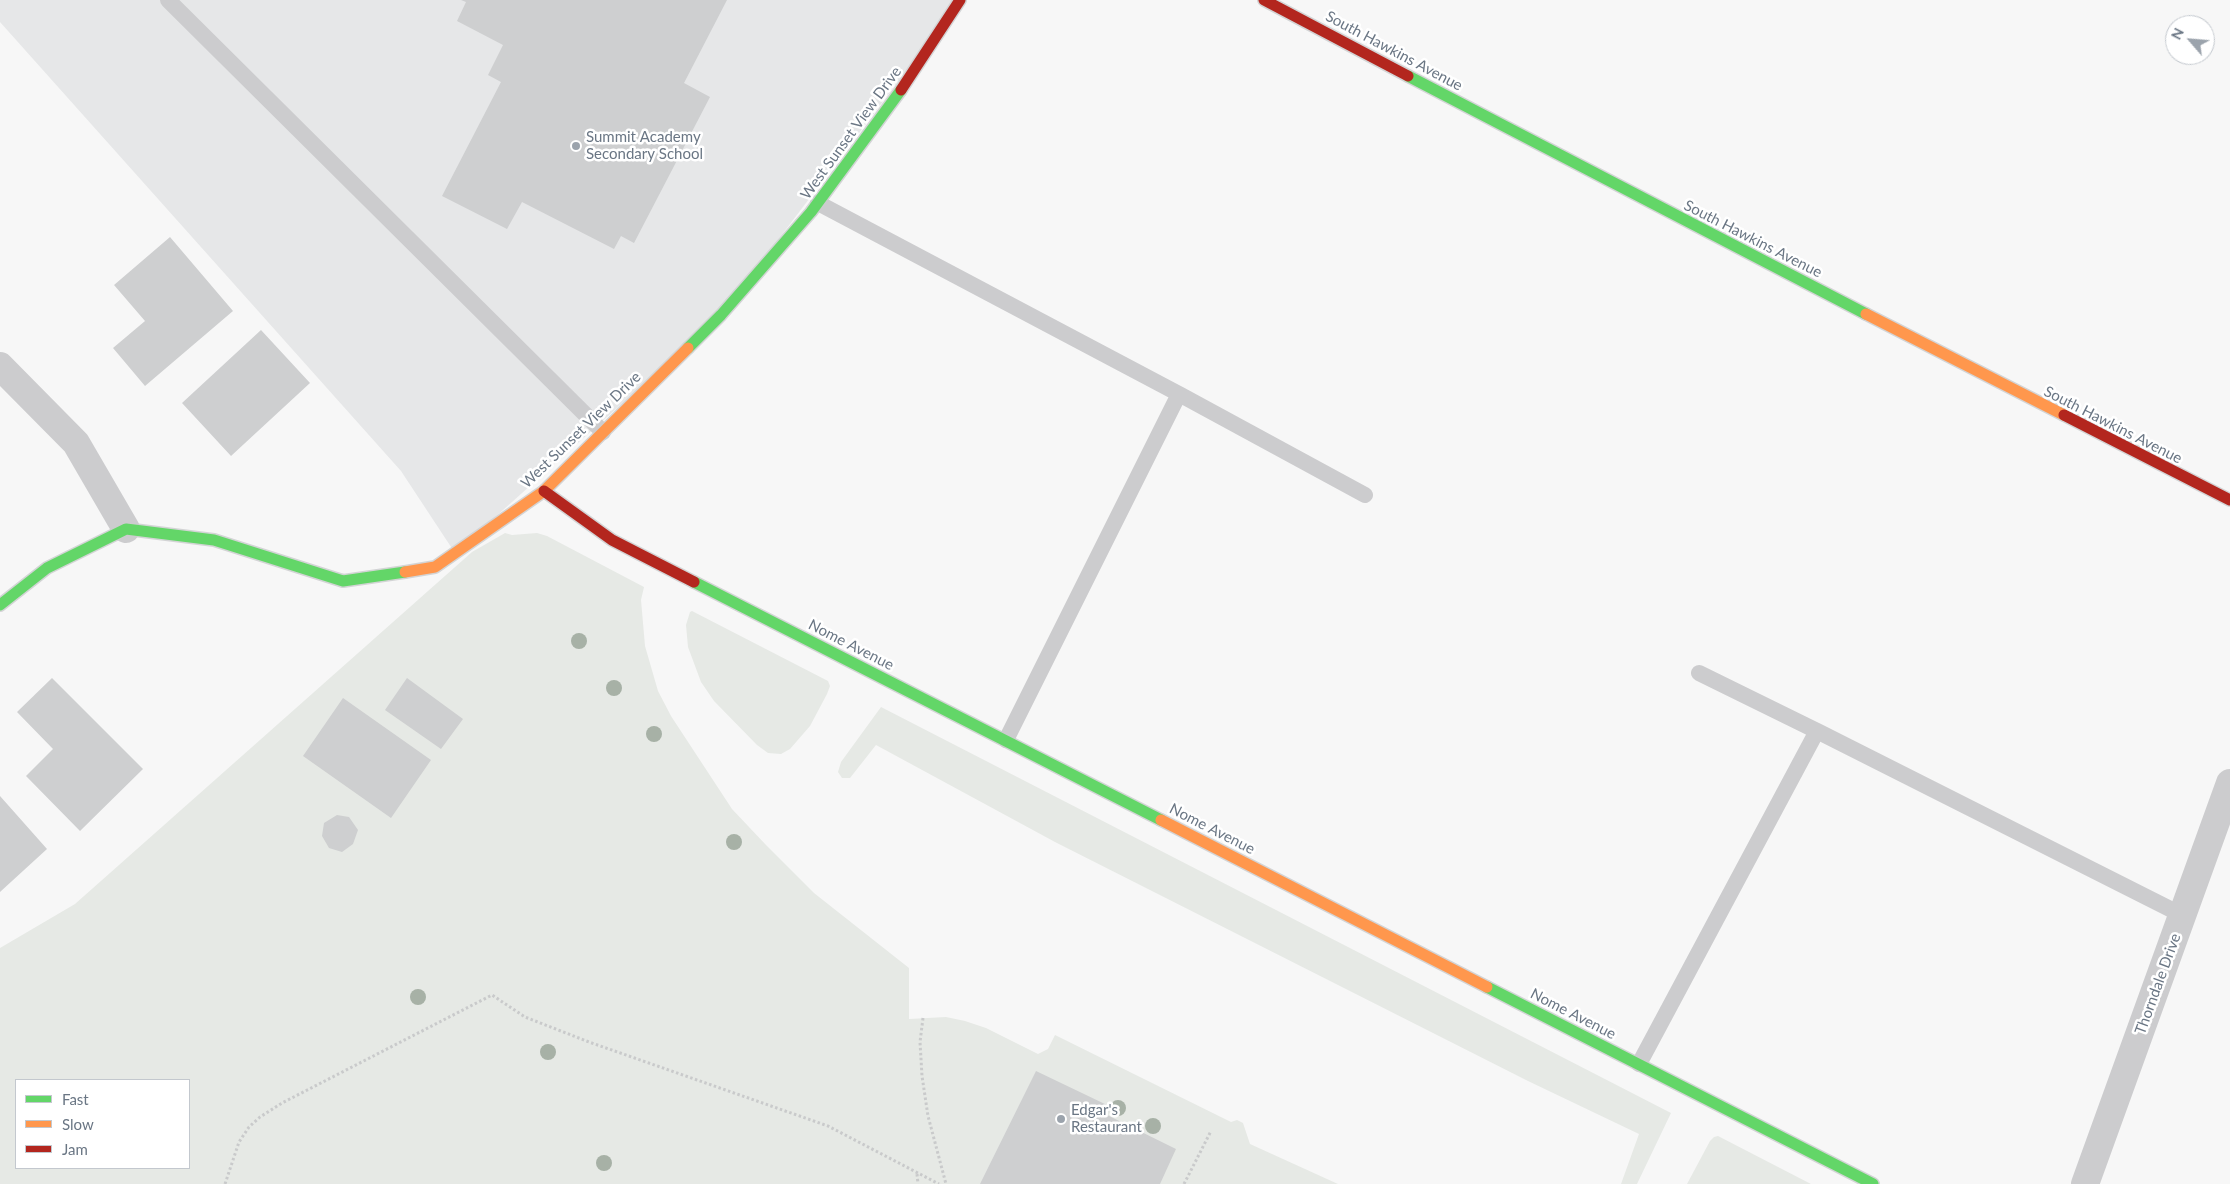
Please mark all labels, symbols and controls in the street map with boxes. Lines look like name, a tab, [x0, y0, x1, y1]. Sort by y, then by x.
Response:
street label: South Hawkins Avenue	[1322, 7, 1466, 95]
north arrow	[2165, 15, 2215, 65]
text: N	[2167, 25, 2187, 42]
street label: West Sunset View Drive	[797, 63, 905, 203]
place label: Summit Academy Secondary School	[586, 128, 703, 163]
marker: Summit Academy Secondary School	[570, 140, 582, 152]
street label: South Hawkins Avenue	[1681, 196, 1825, 282]
street label: West Sunset View Drive	[517, 368, 645, 492]
street label: South Hawkins Avenue	[2041, 382, 2185, 468]
street label: Nome Avenue	[805, 616, 897, 674]
street label: Nome Avenue	[1166, 800, 1258, 858]
street label: Thorndale Drive	[2131, 931, 2185, 1037]
street label: Nome Avenue	[1527, 985, 1619, 1043]
legend	[15, 1079, 190, 1169]
text: Fast	[62, 1090, 89, 1108]
place label: Edgar's Restaurant	[1071, 1101, 1142, 1136]
marker: Edgar's Restaurant	[1055, 1113, 1067, 1125]
text: Slow	[62, 1115, 94, 1133]
text: Jam	[62, 1140, 88, 1158]

